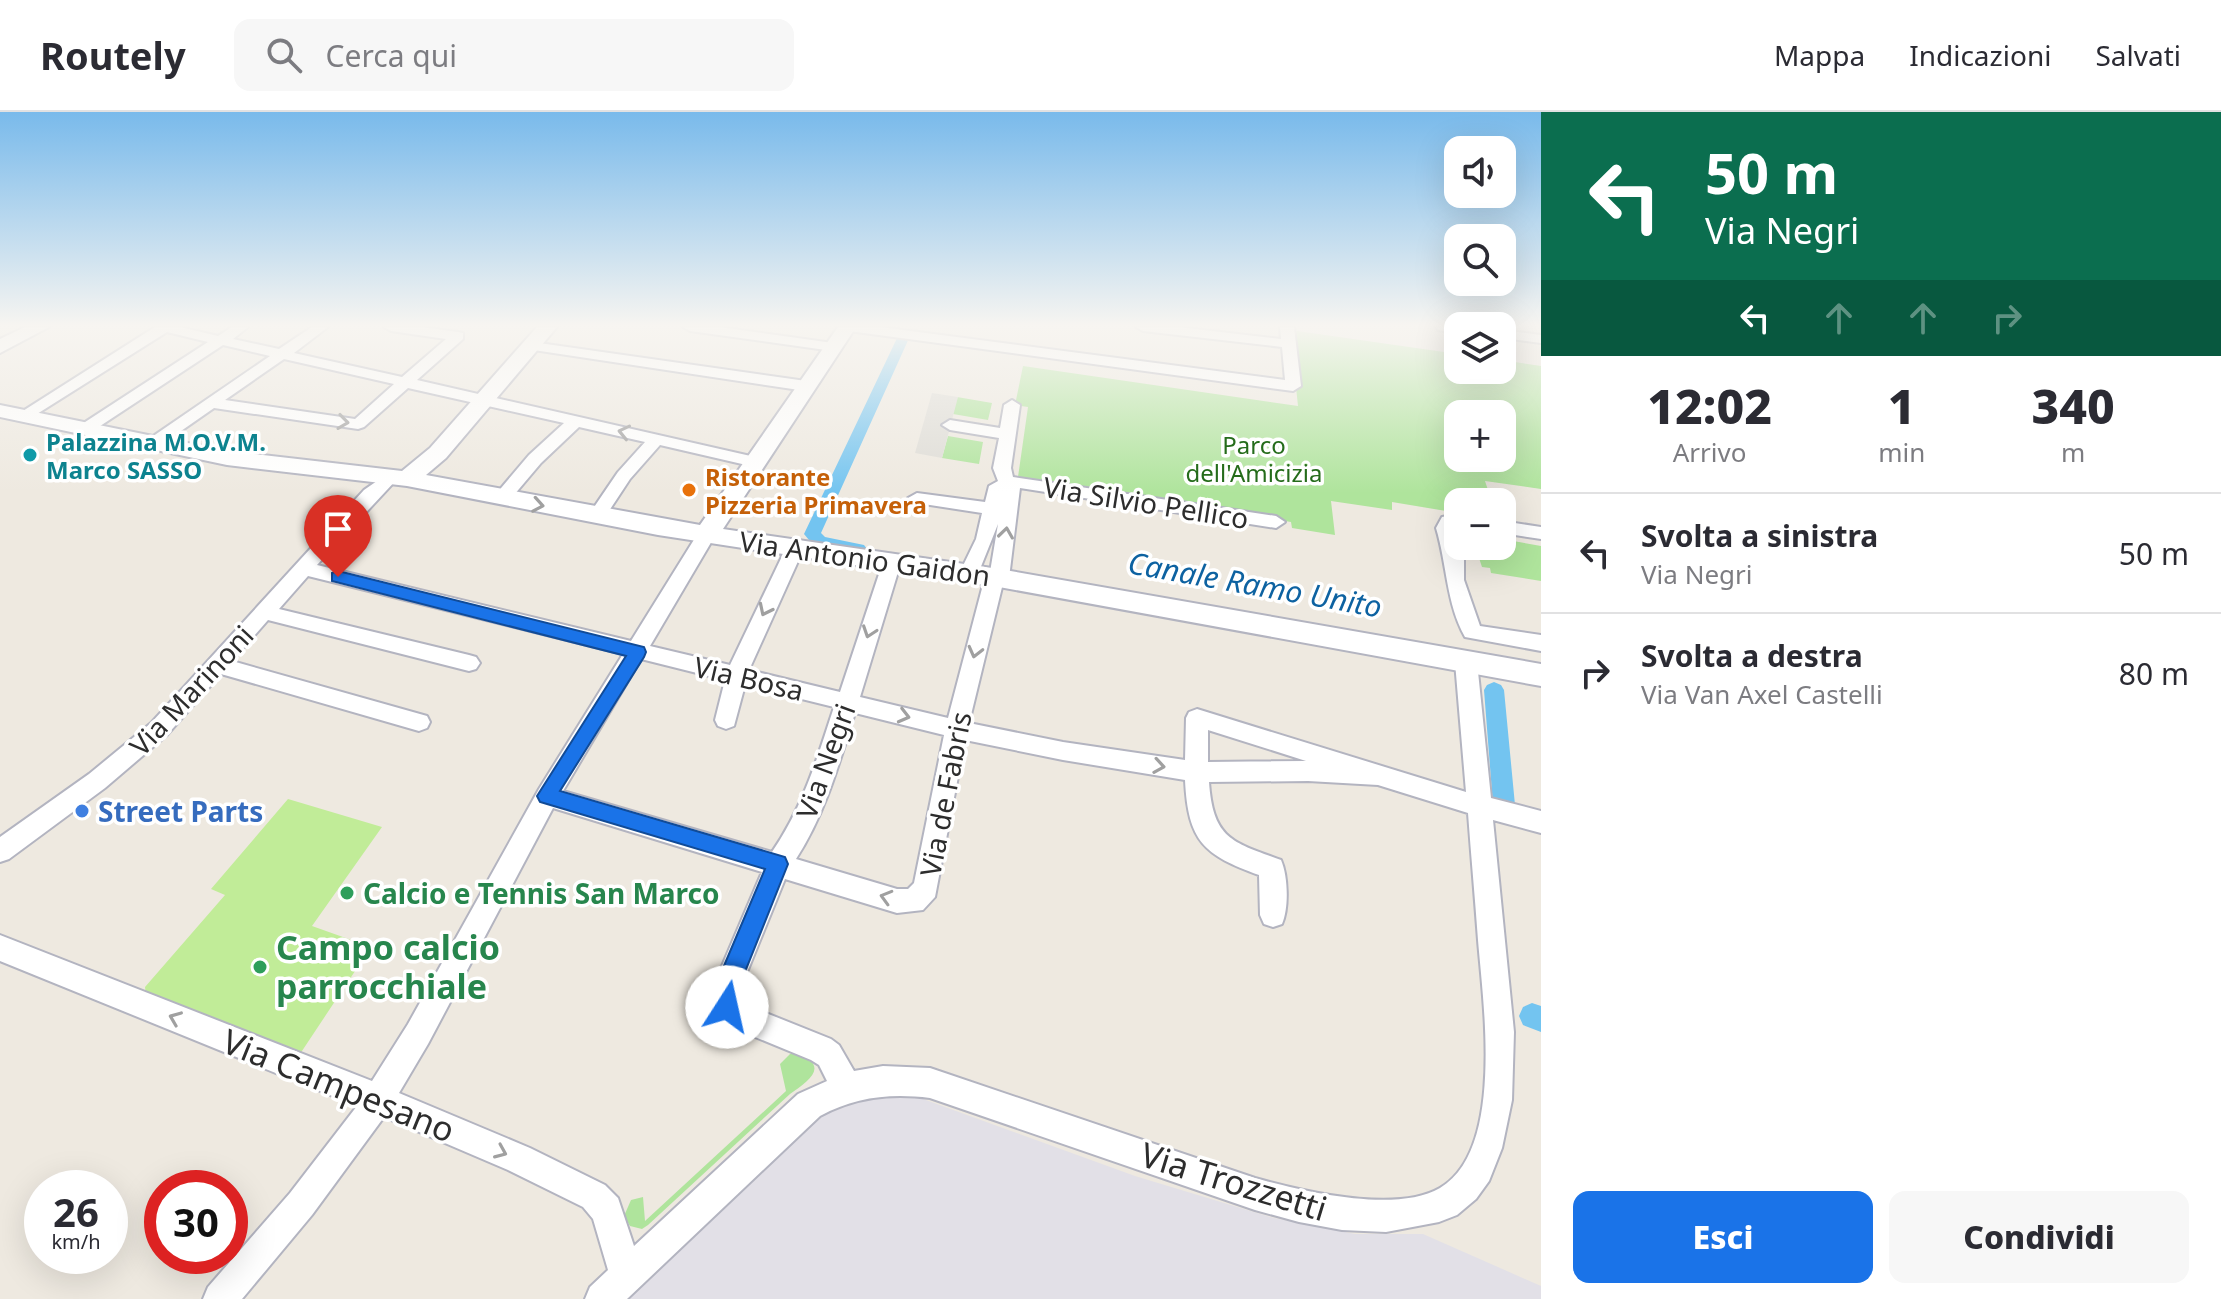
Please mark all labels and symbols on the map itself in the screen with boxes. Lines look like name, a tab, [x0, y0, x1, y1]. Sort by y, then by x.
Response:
one-way arrow	[337, 413, 350, 430]
one-way arrow	[618, 424, 632, 441]
place label: Palazzina M.O.V.M. Marco SASSO	[46, 425, 266, 486]
park label: Parco dell'Amicizia	[1185, 428, 1323, 489]
marker: Palazzina M.O.V.M. Marco SASSO	[21, 446, 39, 464]
place label: Ristorante Pizzeria Primavera	[705, 460, 927, 521]
street label: Via Silvio Pellico	[1041, 467, 1251, 537]
marker: Ristorante Pizzeria Primavera	[680, 481, 698, 499]
pin	[304, 495, 372, 577]
one-way arrow	[531, 496, 545, 513]
street label: Via Antonio Gaidon	[737, 522, 993, 594]
one-way arrow	[997, 527, 1014, 540]
water label: Canale Ramo Unito	[1125, 541, 1385, 627]
one-way arrow	[759, 602, 774, 617]
street label: Via Marinoni	[121, 616, 261, 764]
one-way arrow	[863, 624, 879, 638]
one-way arrow	[968, 645, 985, 659]
street label: Via Bosa	[691, 647, 807, 709]
street label: Via Negri	[787, 698, 863, 824]
one-way arrow	[896, 706, 910, 723]
street label: Via de Fabris	[910, 708, 980, 880]
one-way arrow	[1152, 757, 1166, 774]
place label: Street Parts	[98, 792, 263, 830]
marker: Street Parts	[73, 802, 91, 820]
place label: Calcio e Tennis San Marco	[363, 874, 719, 912]
marker: Calcio e Tennis San Marco	[338, 884, 356, 902]
one-way arrow	[879, 890, 893, 906]
place label: Campo calcio parrocchiale	[276, 924, 500, 1009]
marker: Campo calcio parrocchiale	[251, 958, 269, 976]
position arrow	[685, 965, 769, 1049]
one-way arrow	[169, 1011, 183, 1028]
street label: Via Campesano	[216, 1018, 462, 1152]
street label: Via Trozzetti	[1135, 1131, 1333, 1231]
one-way arrow	[493, 1142, 507, 1158]
speed limit sign: 30	[144, 1170, 248, 1274]

